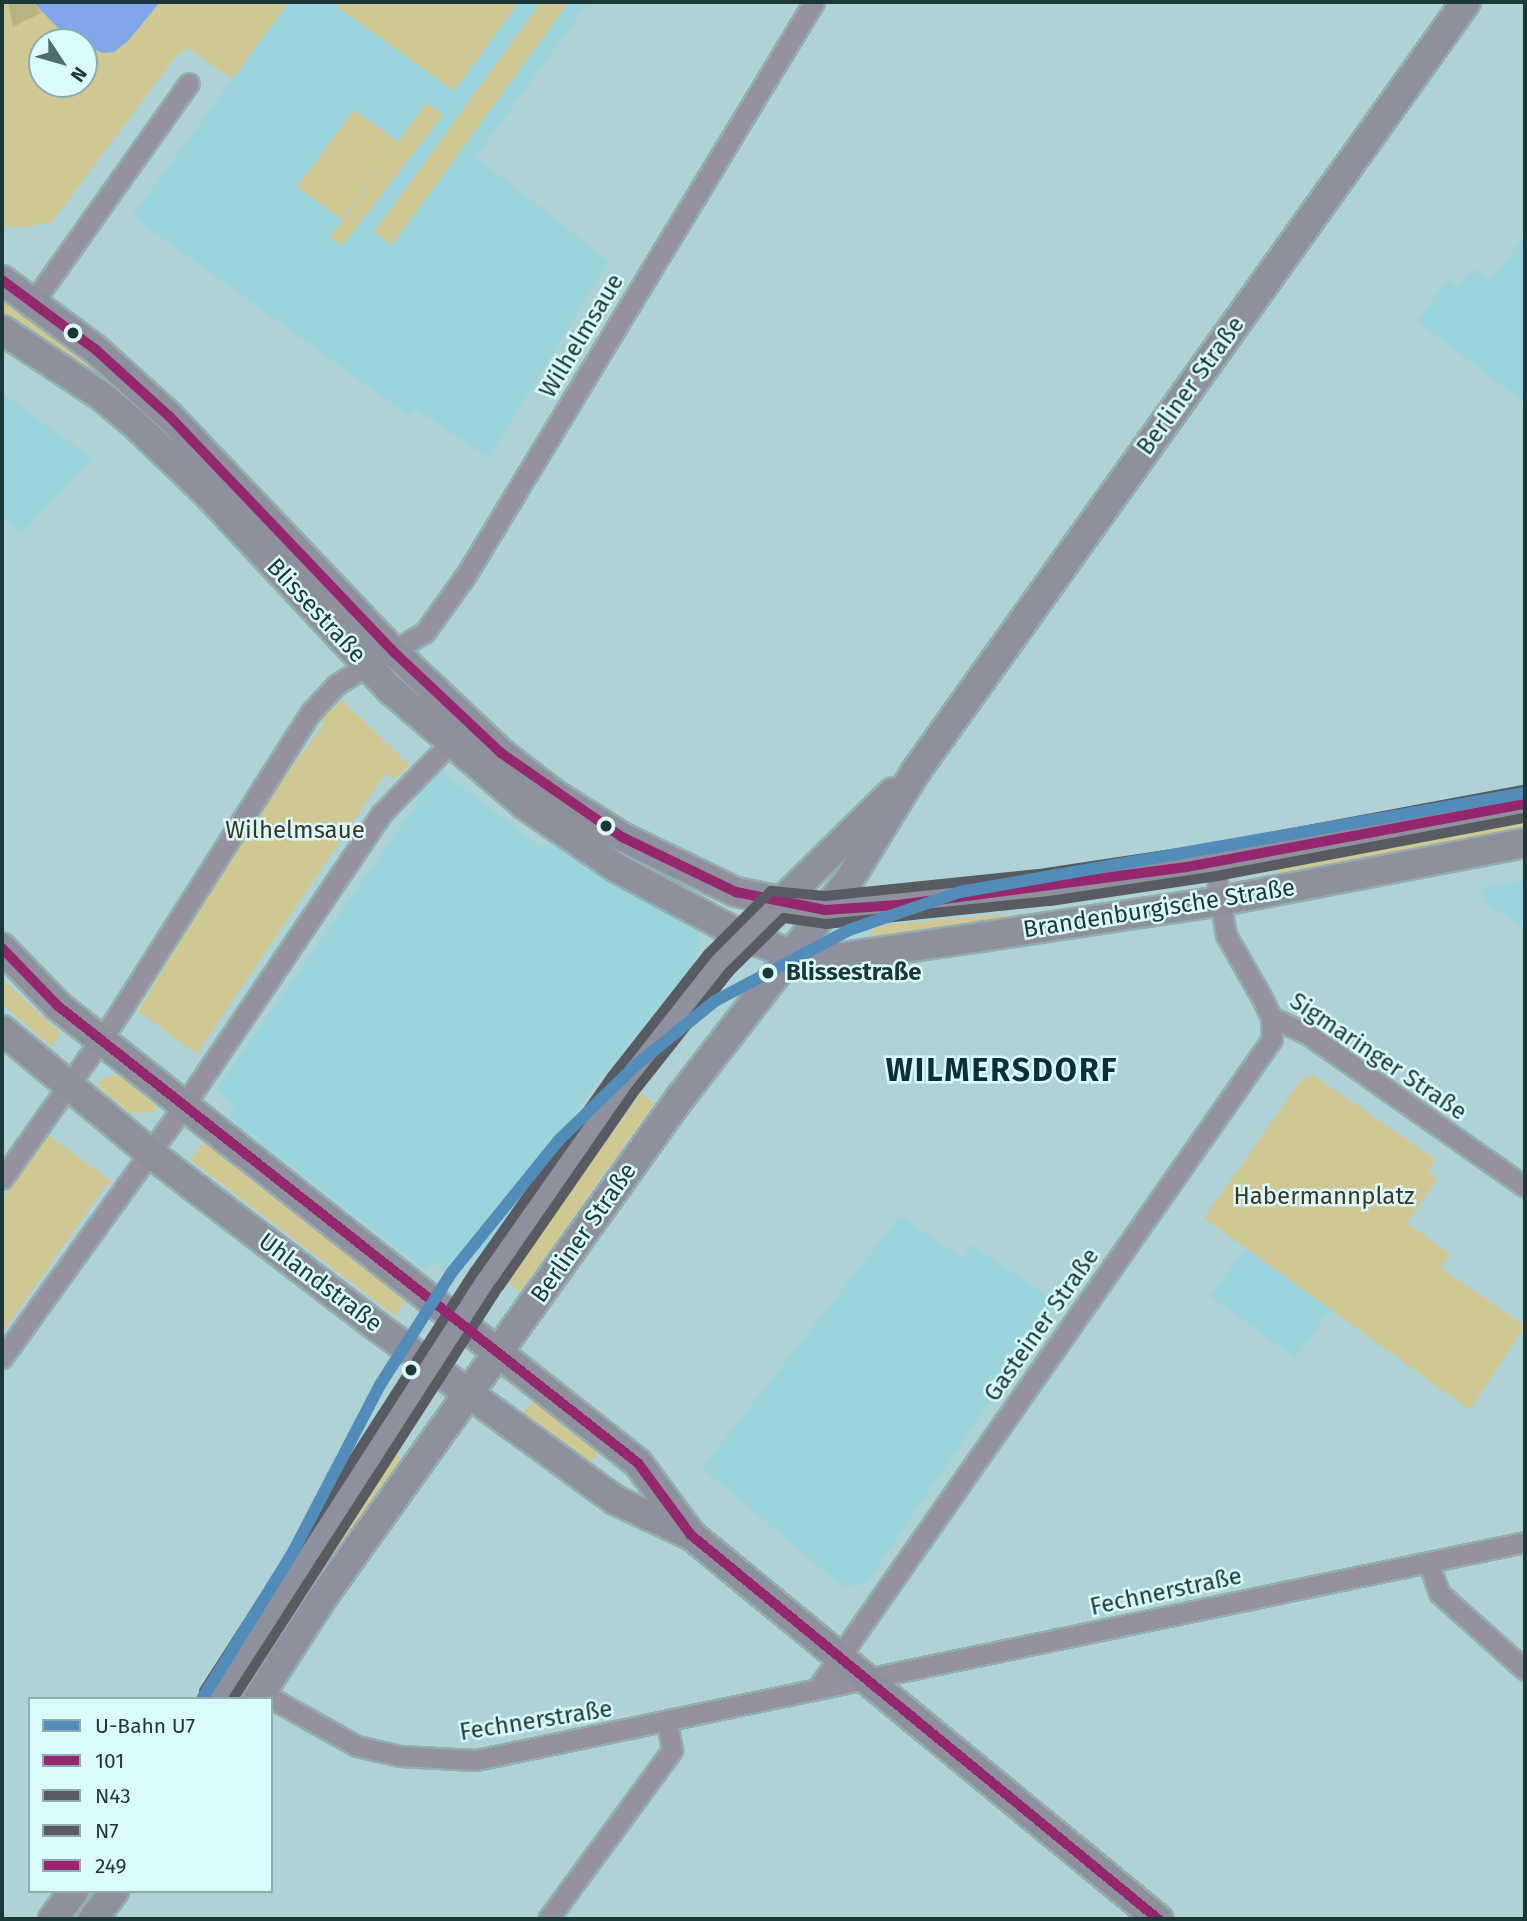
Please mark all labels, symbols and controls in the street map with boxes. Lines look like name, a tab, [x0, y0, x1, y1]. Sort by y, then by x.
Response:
north arrow	[28, 28, 98, 98]
text: N	[66, 63, 92, 86]
street label: Wilhelmsaue	[534, 269, 630, 403]
street label: Berliner Straße	[1131, 311, 1251, 461]
unlabelled marker	[66, 326, 80, 340]
street label: Blissestraße	[260, 553, 372, 669]
park label: Wilhelmsaue	[225, 817, 365, 845]
unlabelled marker	[599, 819, 613, 833]
street label: Brandenburgische Straße	[1021, 873, 1297, 945]
place label: Blissestraße	[786, 959, 922, 987]
marker: Blissestraße	[756, 961, 780, 985]
street label: Sigmaringer Straße	[1284, 987, 1472, 1127]
district label: WILMERSDORF	[887, 1051, 1117, 1089]
street label: Berliner Straße	[525, 1158, 643, 1308]
park label: Habermannplatz	[1233, 1183, 1415, 1211]
street label: Uhlandstraße	[253, 1227, 387, 1339]
street label: Gasteiner Straße	[978, 1243, 1106, 1407]
unlabelled marker	[404, 1363, 418, 1377]
street label: Fechnerstraße	[1088, 1562, 1244, 1622]
street label: Fechnerstraße	[458, 1695, 614, 1747]
legend	[28, 1697, 273, 1893]
text: U-Bahn U7	[95, 1713, 195, 1739]
text: 101	[95, 1748, 124, 1774]
text: N43	[95, 1783, 131, 1809]
text: N7	[95, 1818, 119, 1844]
text: 249	[95, 1853, 127, 1879]

